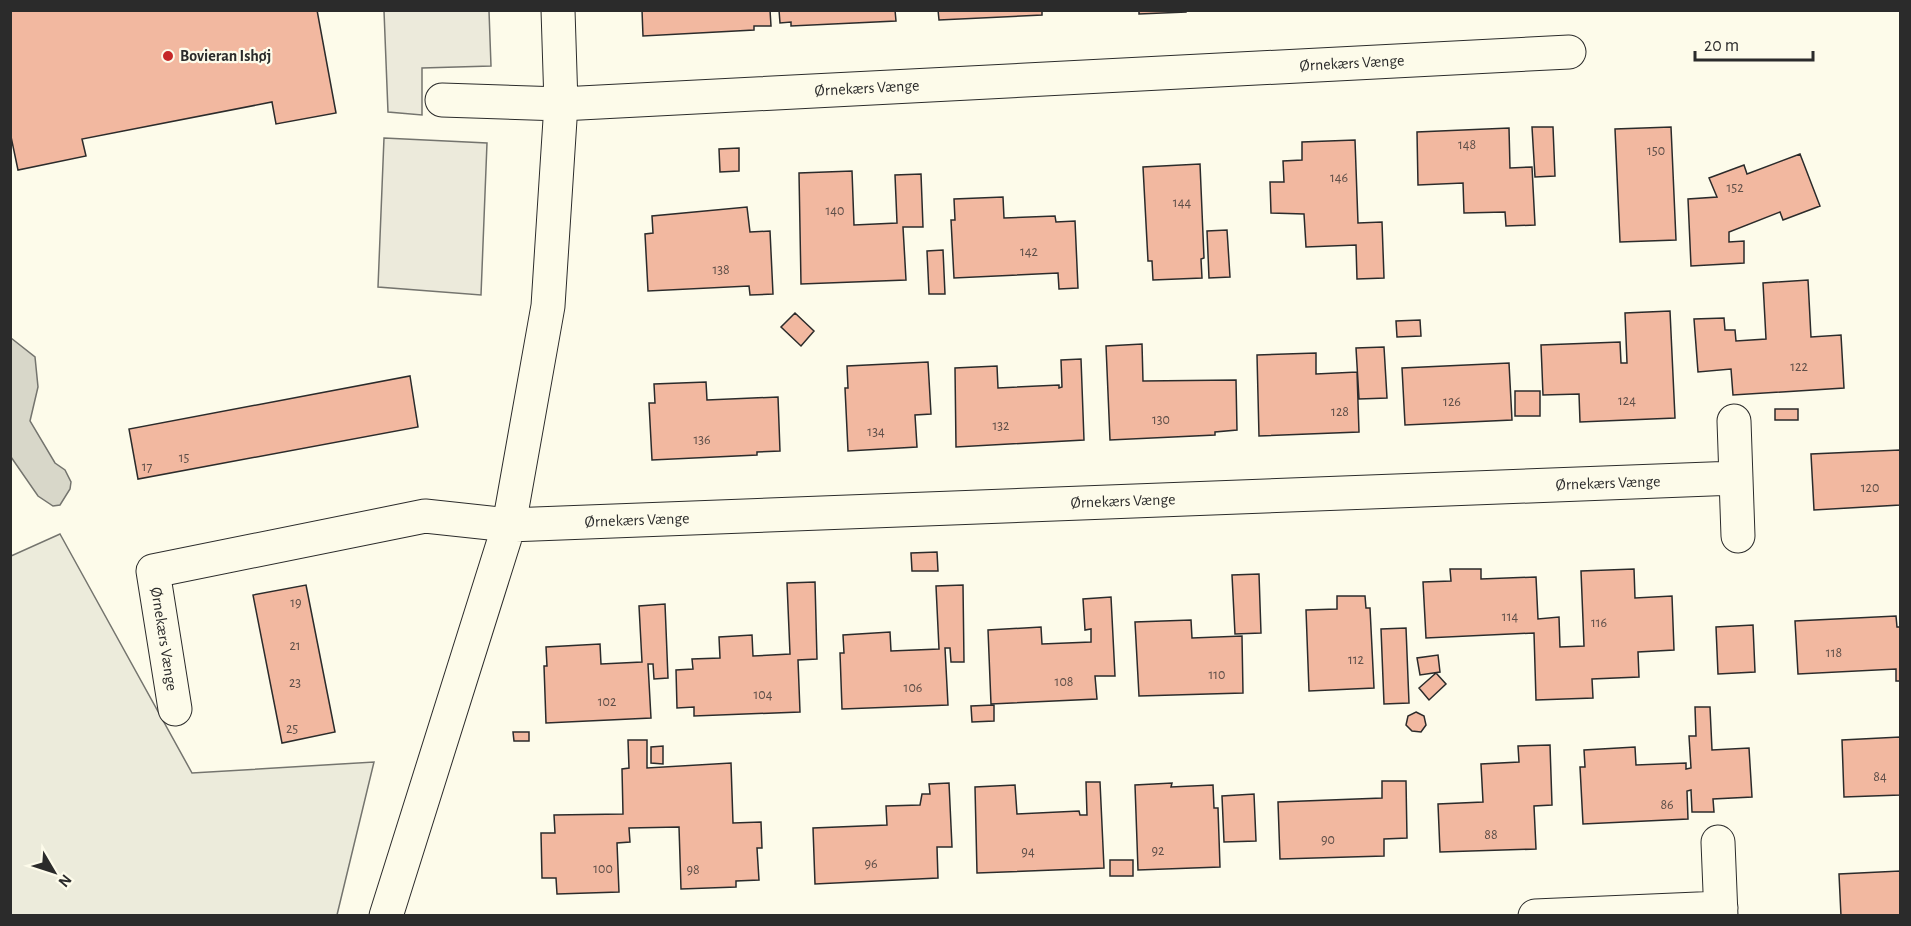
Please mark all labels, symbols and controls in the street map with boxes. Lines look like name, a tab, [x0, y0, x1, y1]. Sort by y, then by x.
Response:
scale bar	[1695, 24, 1814, 62]
text: 20 m	[1704, 37, 1739, 55]
place label: Bovieran Ishøj	[180, 48, 271, 65]
marker: Bovieran Ishøj	[161, 49, 175, 63]
street label: Ørnekærs Vænge	[1299, 52, 1405, 74]
street label: Ørnekærs Vænge	[814, 77, 920, 99]
house number: 148	[1458, 138, 1476, 152]
house number: 150	[1647, 144, 1665, 158]
house number: 146	[1330, 171, 1348, 185]
house number: 152	[1726, 181, 1744, 195]
house number: 144	[1173, 196, 1191, 210]
house number: 140	[826, 204, 844, 218]
house number: 142	[1020, 245, 1038, 259]
house number: 138	[712, 263, 730, 277]
house number: 122	[1790, 360, 1808, 374]
house number: 124	[1618, 394, 1636, 408]
house number: 126	[1443, 395, 1461, 409]
house number: 128	[1331, 405, 1349, 419]
house number: 130	[1152, 413, 1170, 427]
house number: 132	[993, 419, 1009, 433]
house number: 134	[867, 425, 885, 439]
house number: 136	[693, 433, 711, 447]
house number: 15	[179, 451, 189, 465]
house number: 17	[142, 460, 152, 474]
street label: Ørnekærs Vænge	[1555, 473, 1661, 493]
house number: 120	[1861, 481, 1879, 495]
street label: Ørnekærs Vænge	[1070, 491, 1176, 511]
street label: Ørnekærs Vænge	[584, 510, 690, 530]
street label: Ørnekærs Vænge	[148, 586, 180, 692]
house number: 19	[290, 596, 302, 610]
house number: 114	[1502, 610, 1518, 624]
house number: 116	[1591, 616, 1607, 630]
house number: 21	[289, 639, 301, 653]
house number: 118	[1826, 646, 1842, 660]
house number: 112	[1348, 653, 1364, 667]
house number: 110	[1208, 668, 1226, 682]
house number: 108	[1055, 675, 1073, 689]
house number: 23	[289, 676, 301, 690]
house number: 106	[904, 681, 922, 695]
house number: 104	[754, 688, 773, 702]
house number: 102	[598, 695, 616, 709]
house number: 25	[286, 722, 298, 736]
house number: 84	[1873, 770, 1887, 784]
house number: 86	[1660, 798, 1674, 812]
house number: 88	[1484, 828, 1498, 842]
house number: 90	[1321, 833, 1335, 847]
north arrow	[24, 842, 84, 902]
house number: 92	[1152, 844, 1164, 858]
house number: 94	[1021, 845, 1035, 859]
house number: 96	[864, 857, 878, 871]
house number: 100	[593, 862, 613, 876]
house number: 98	[686, 863, 700, 877]
text: N	[55, 871, 75, 890]

